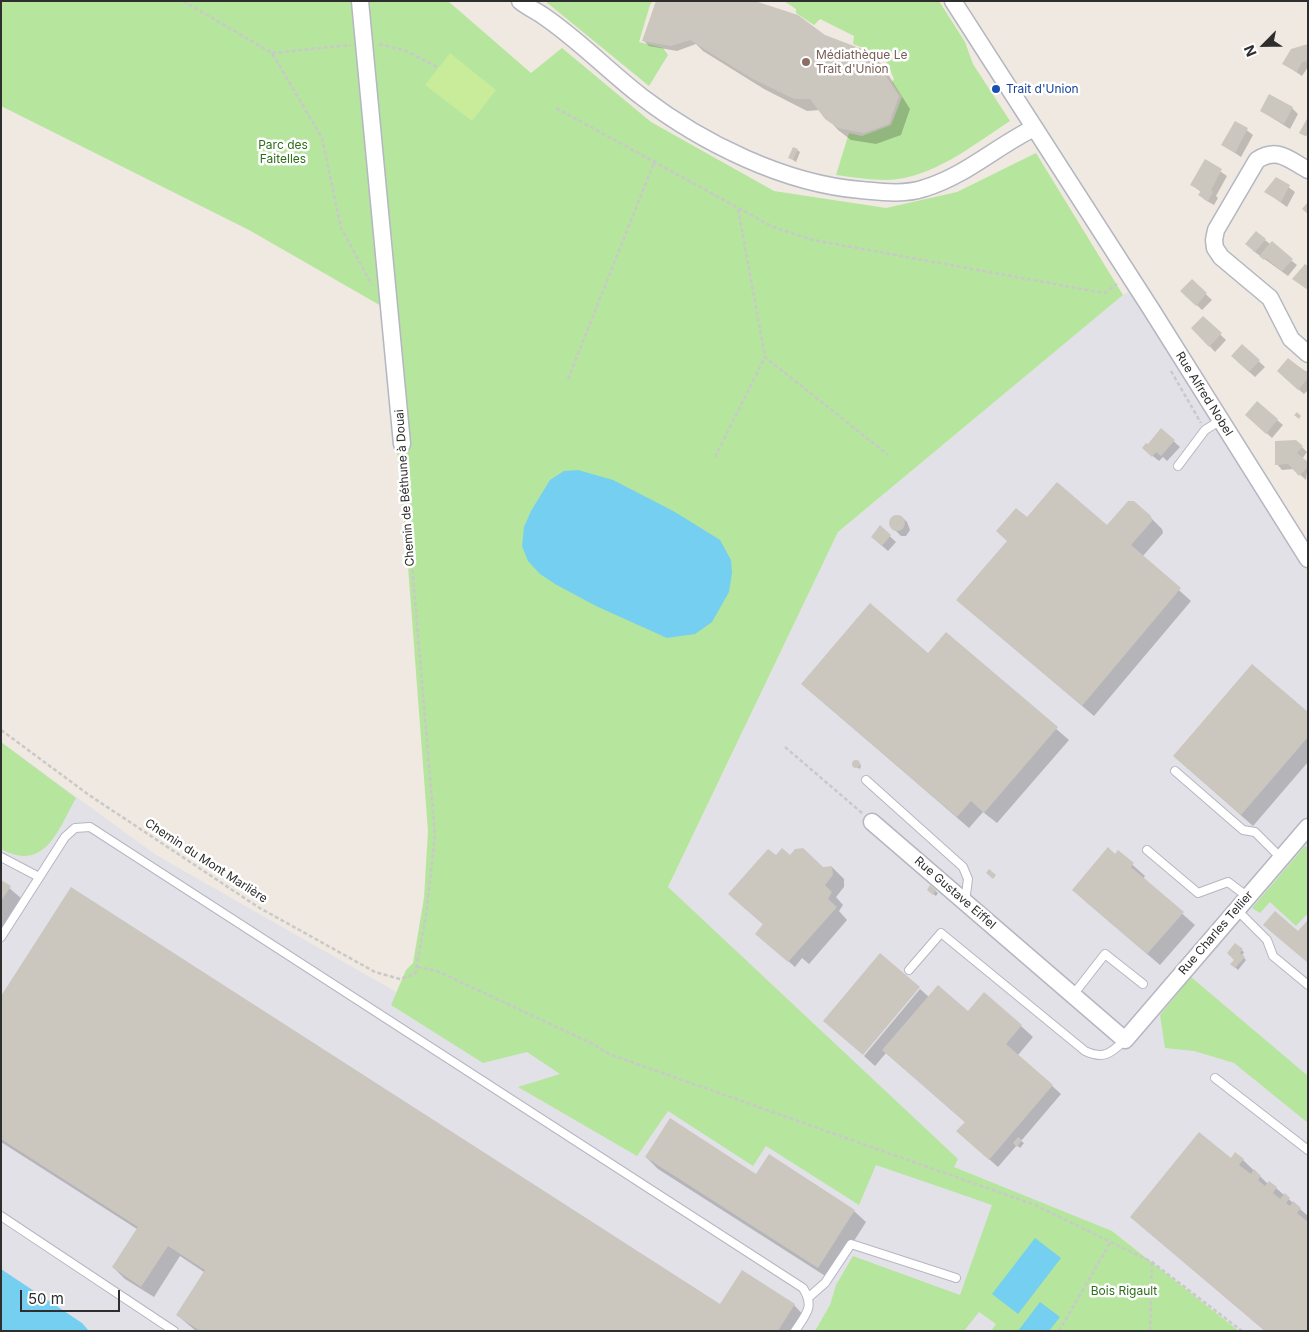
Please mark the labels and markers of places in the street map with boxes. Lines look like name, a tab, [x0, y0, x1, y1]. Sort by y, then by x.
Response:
place label: Médiathèque Le Trait d'Union	[816, 48, 907, 76]
marker: Médiathèque Le Trait d'Union	[800, 56, 812, 68]
place label: Trait d'Union	[1006, 82, 1079, 96]
marker: Trait d'Union	[990, 83, 1002, 95]

